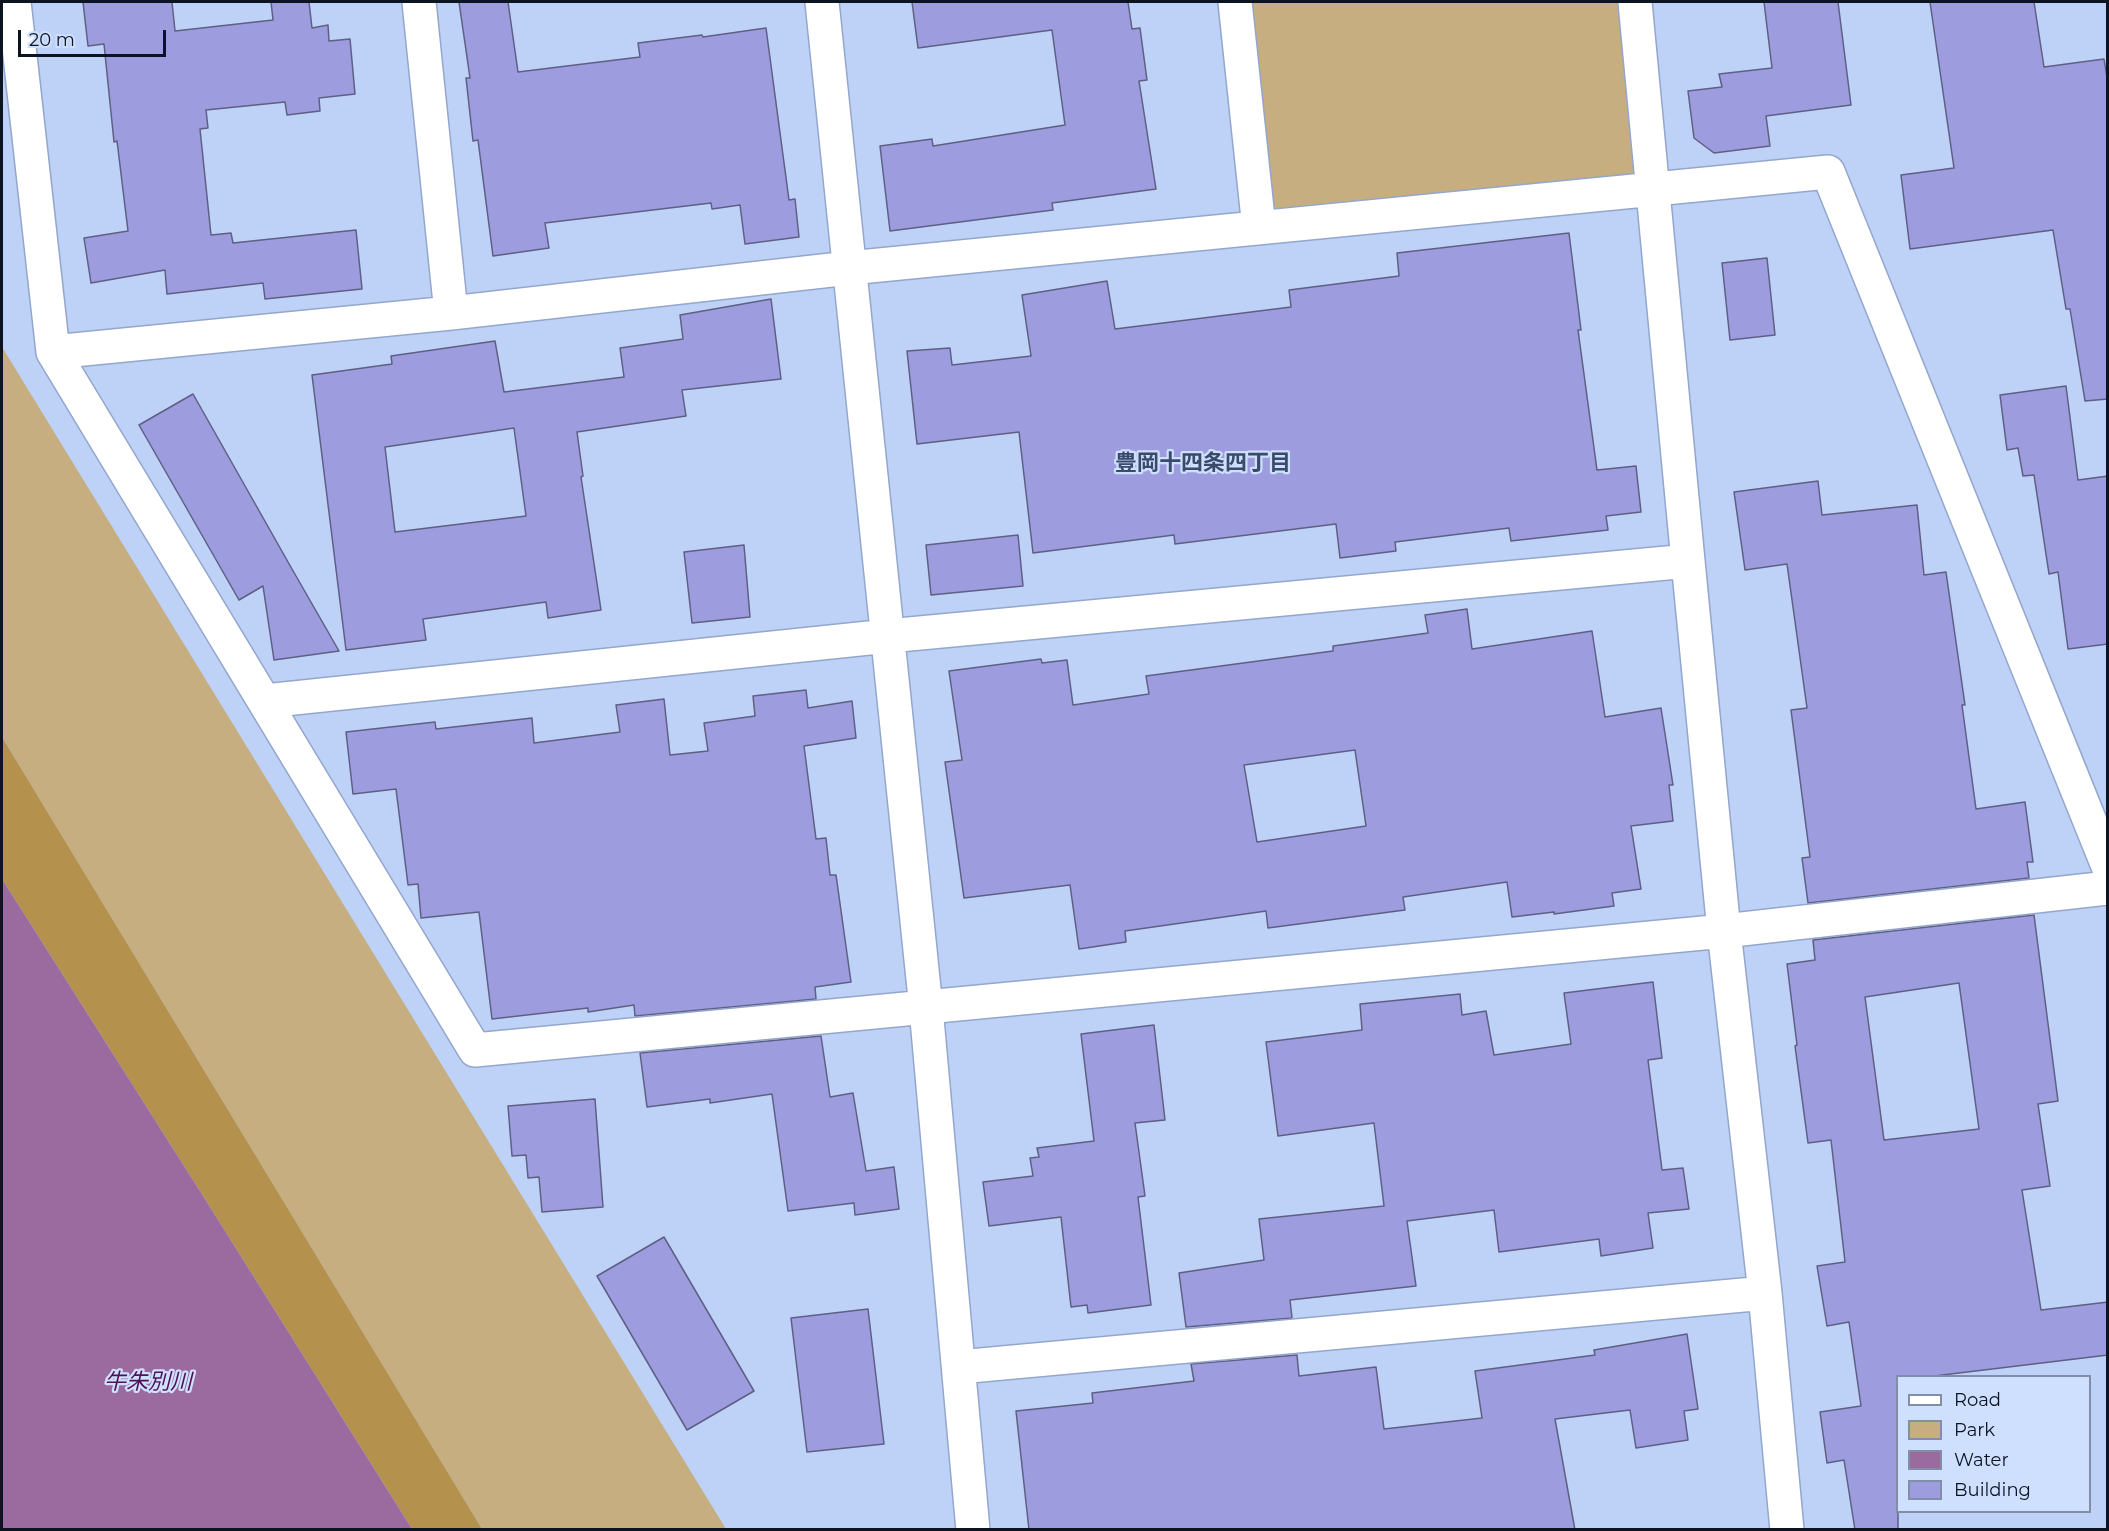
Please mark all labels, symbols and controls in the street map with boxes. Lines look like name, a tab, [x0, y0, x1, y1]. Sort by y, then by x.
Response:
scale bar	[21, 18, 170, 56]
text: 20 m	[29, 29, 75, 51]
district label: 豊岡十四条四丁目	[1115, 451, 1291, 477]
water label: 牛朱別川	[104, 1370, 192, 1396]
legend	[1896, 1375, 2091, 1513]
text: Road	[1954, 1389, 2001, 1411]
text: Park	[1954, 1419, 1995, 1441]
text: Water	[1954, 1449, 2009, 1471]
text: Building	[1954, 1479, 2031, 1501]

